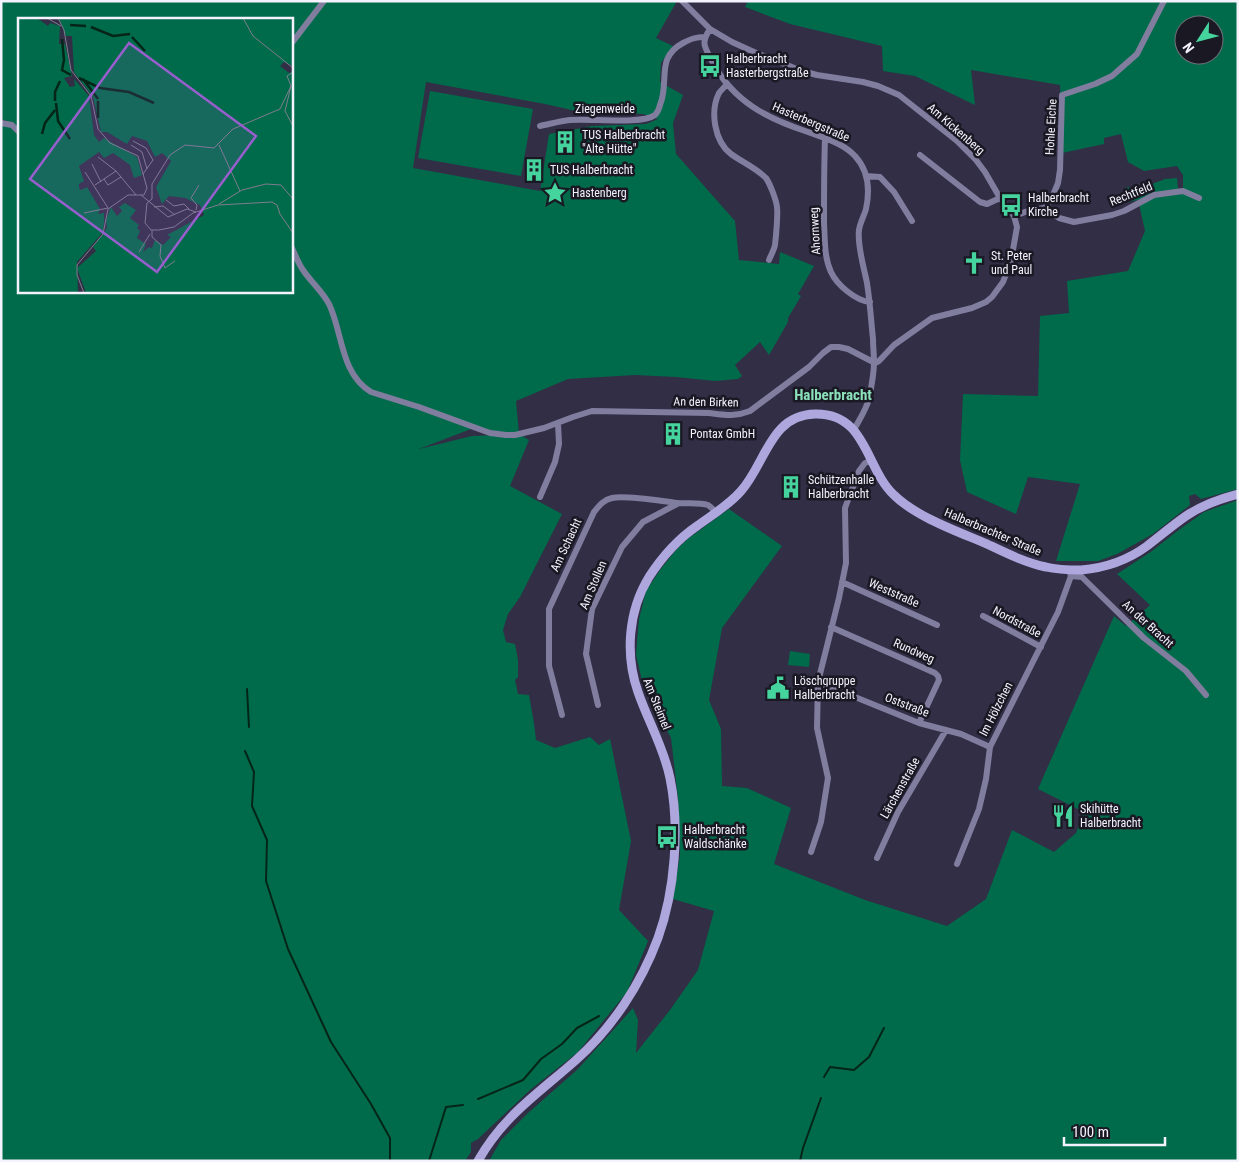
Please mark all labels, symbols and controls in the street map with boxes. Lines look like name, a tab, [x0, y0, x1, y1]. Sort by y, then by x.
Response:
north arrow	[1174, 15, 1224, 65]
inset map	[18, 18, 292, 292]
text: N	[1179, 39, 1197, 56]
place label: Halberbracht Hasterbergstraße	[726, 52, 809, 80]
bus stop icon: Halberbracht Hasterbergstraße	[697, 53, 723, 79]
street label: Hohle Eiche	[1043, 98, 1059, 155]
street label: Hasterbergstraße	[770, 99, 852, 145]
street label: Am Kickenberg	[925, 100, 988, 158]
street label: Ziegenweide	[575, 102, 635, 116]
place label: TUS Halberbracht "Alte Hütte"	[582, 128, 666, 156]
building icon: TUS Halberbracht "Alte Hütte"	[552, 129, 578, 155]
building icon: TUS Halberbracht	[521, 157, 547, 183]
place label: TUS Halberbracht	[550, 163, 634, 177]
street label: Rechtfeld	[1108, 179, 1154, 209]
place icon: Hastenberg	[542, 180, 568, 206]
place label: Hastenberg	[572, 186, 627, 200]
place label: Halberbracht Kirche	[1028, 191, 1090, 219]
bus stop icon: Halberbracht Kirche	[998, 192, 1024, 218]
street label: Ahornweg	[807, 207, 823, 255]
place label: St. Peter und Paul	[991, 249, 1032, 277]
church icon: St. Peter und Paul	[961, 250, 987, 276]
district label: Halberbracht	[794, 386, 872, 404]
street label: An den Birken	[673, 394, 739, 410]
building icon: Pontax GmbH	[660, 421, 686, 447]
place label: Pontax GmbH	[690, 427, 755, 441]
place label: Schützenhalle Halberbracht	[808, 473, 875, 501]
building icon: Schützenhalle Halberbracht	[778, 474, 804, 500]
street label: Halberbrachter Straße	[942, 505, 1044, 559]
street label: Am Schacht	[548, 516, 585, 574]
street label: Am Stollen	[577, 558, 610, 611]
street label: Weststraße	[867, 576, 922, 610]
street label: An der Bracht	[1120, 597, 1177, 651]
street label: Nordstraße	[990, 603, 1044, 641]
street label: Rundweg	[891, 636, 937, 666]
place label: Löschgruppe Halberbracht	[794, 674, 856, 702]
public building icon: Löschgruppe Halberbracht	[765, 675, 791, 701]
street label: Am Steimel	[640, 676, 674, 732]
street label: Im Hölzchen	[976, 679, 1016, 738]
street label: Oststraße	[883, 690, 931, 720]
street label: Lärchenstraße	[877, 755, 923, 821]
place label: Skihütte Halberbracht	[1080, 802, 1142, 830]
restaurant icon: Skihütte Halberbracht	[1050, 803, 1076, 829]
place label: Halberbracht Waldschänke	[684, 823, 747, 851]
bus stop icon: Halberbracht Waldschänke	[654, 824, 680, 850]
scale bar	[1064, 1114, 1165, 1146]
text: 100 m	[1072, 1123, 1109, 1141]

